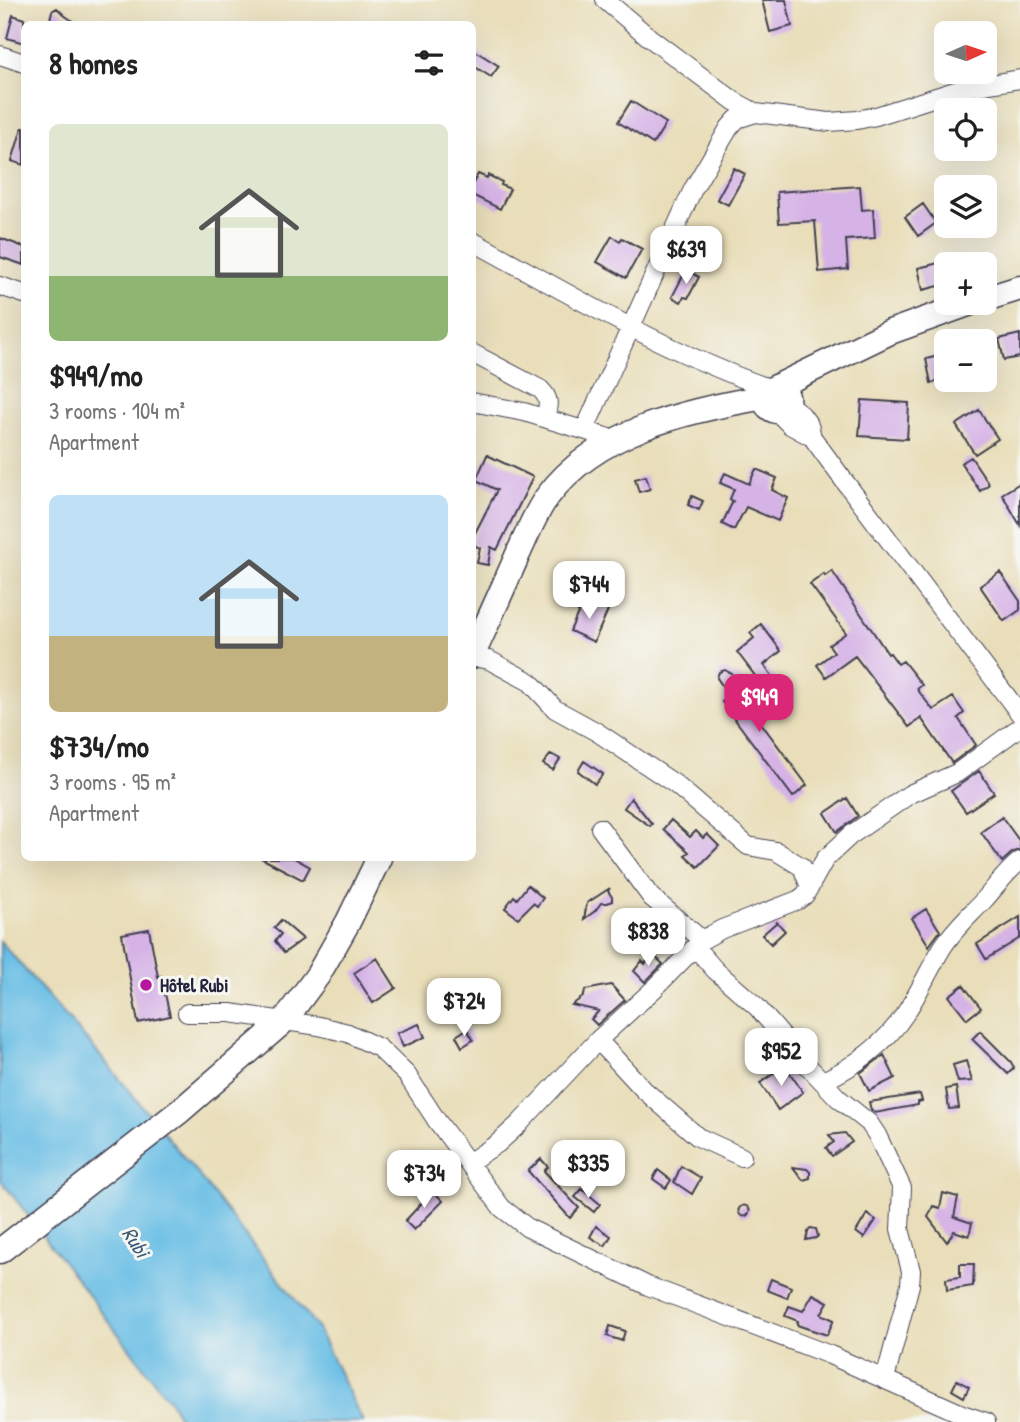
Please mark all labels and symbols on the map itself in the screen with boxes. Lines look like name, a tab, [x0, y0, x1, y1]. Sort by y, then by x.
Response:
north arrow	[934, 21, 998, 84]
pin: $639	[645, 226, 727, 286]
pin: $744	[548, 562, 630, 621]
pin: $949	[718, 674, 800, 734]
pin: $838	[607, 908, 689, 968]
place label: Hôtel Rubi	[160, 972, 228, 998]
marker: Hôtel Rubi	[138, 977, 154, 993]
pin: $724	[423, 978, 505, 1038]
pin: $952	[740, 1028, 822, 1088]
pin: $335	[547, 1140, 629, 1200]
pin: $734	[383, 1150, 465, 1210]
water label: Rubi	[115, 1221, 158, 1265]

